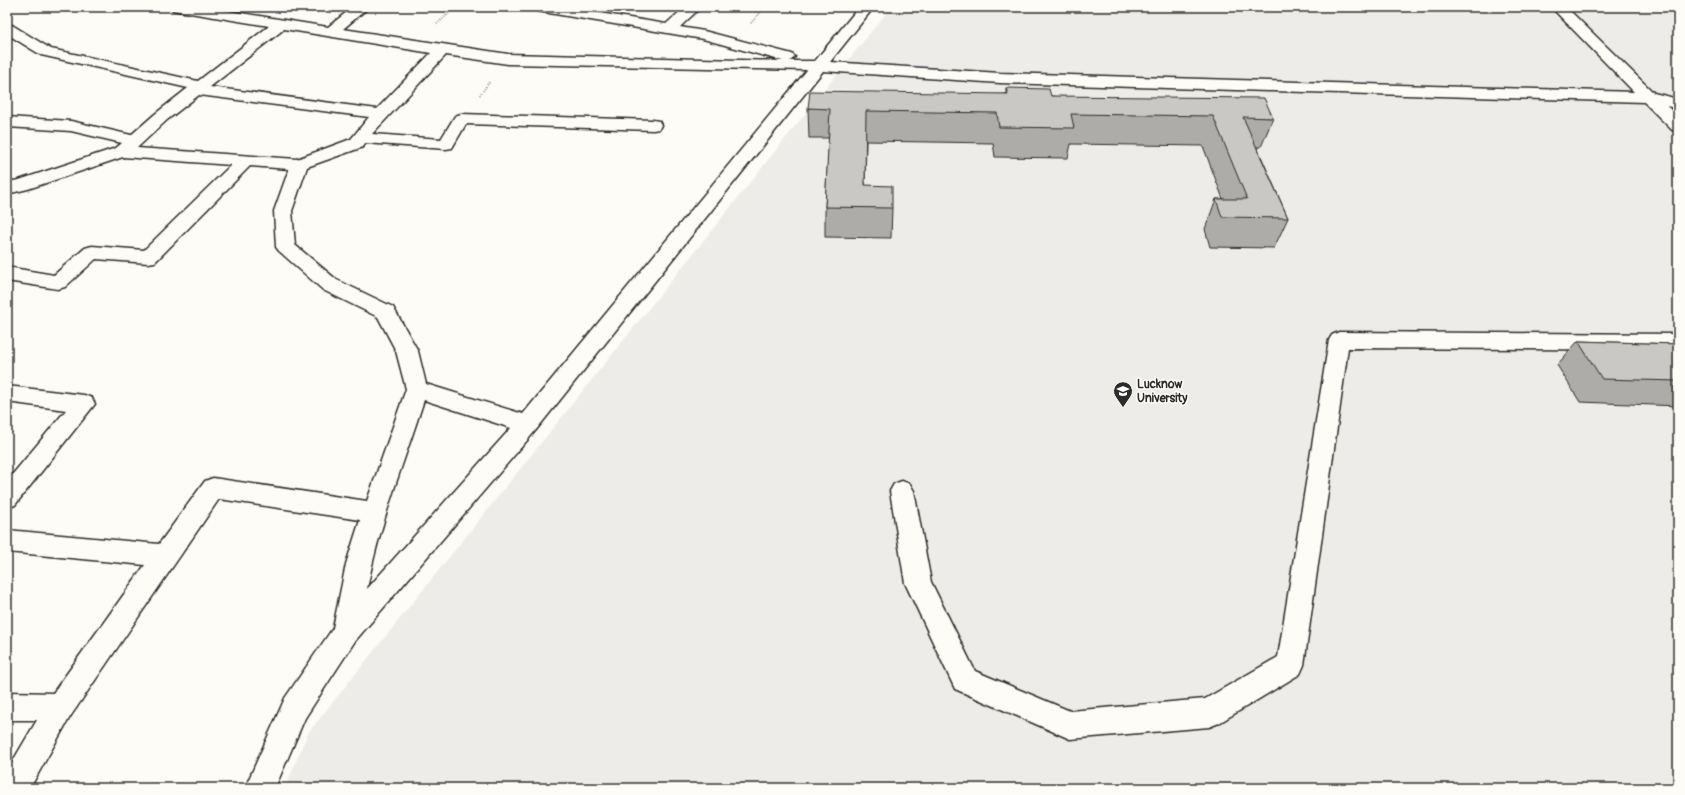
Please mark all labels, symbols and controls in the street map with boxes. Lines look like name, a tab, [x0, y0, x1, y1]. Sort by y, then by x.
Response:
place label: Lucknow University	[1137, 377, 1188, 406]
school or university icon: Lucknow University	[1112, 380, 1134, 408]

